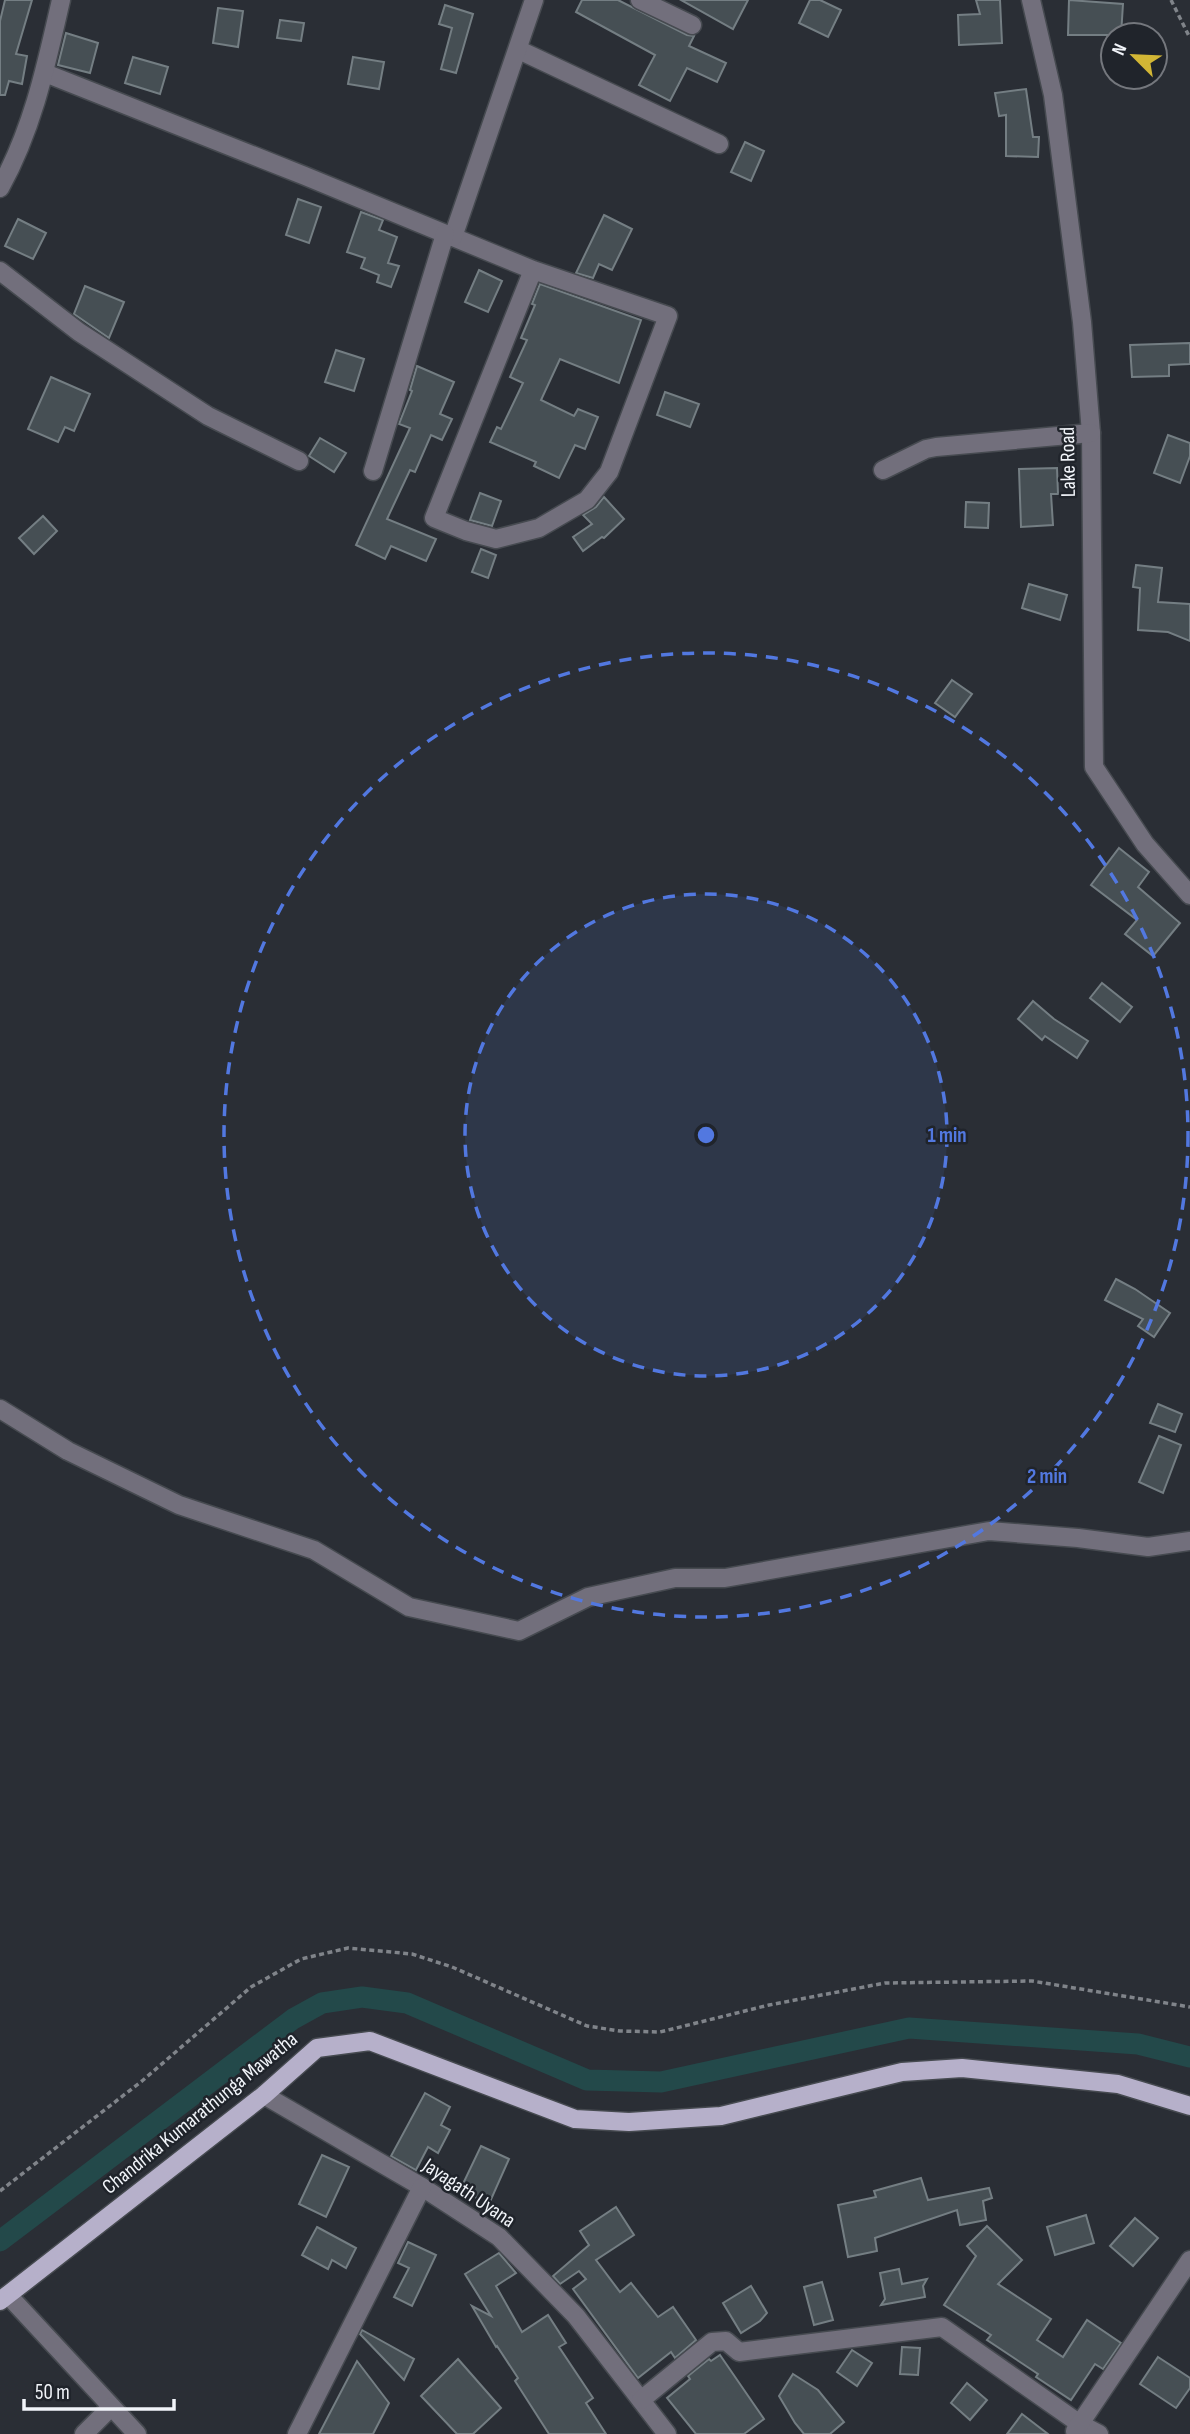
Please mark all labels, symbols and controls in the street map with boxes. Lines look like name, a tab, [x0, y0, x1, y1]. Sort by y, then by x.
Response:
north arrow	[1099, 21, 1169, 91]
text: N	[1107, 40, 1132, 59]
street label: Lake Road	[1055, 427, 1081, 497]
centre of rings	[694, 1123, 718, 1147]
text: 1 min	[927, 1123, 967, 1148]
text: 2 min	[1027, 1464, 1067, 1489]
street label: Chandrika Kumarathunga Mawatha	[97, 2027, 303, 2199]
street label: Jayagath Uyana	[417, 2152, 520, 2233]
scale bar	[24, 2368, 175, 2412]
text: 50 m	[35, 2380, 70, 2405]

